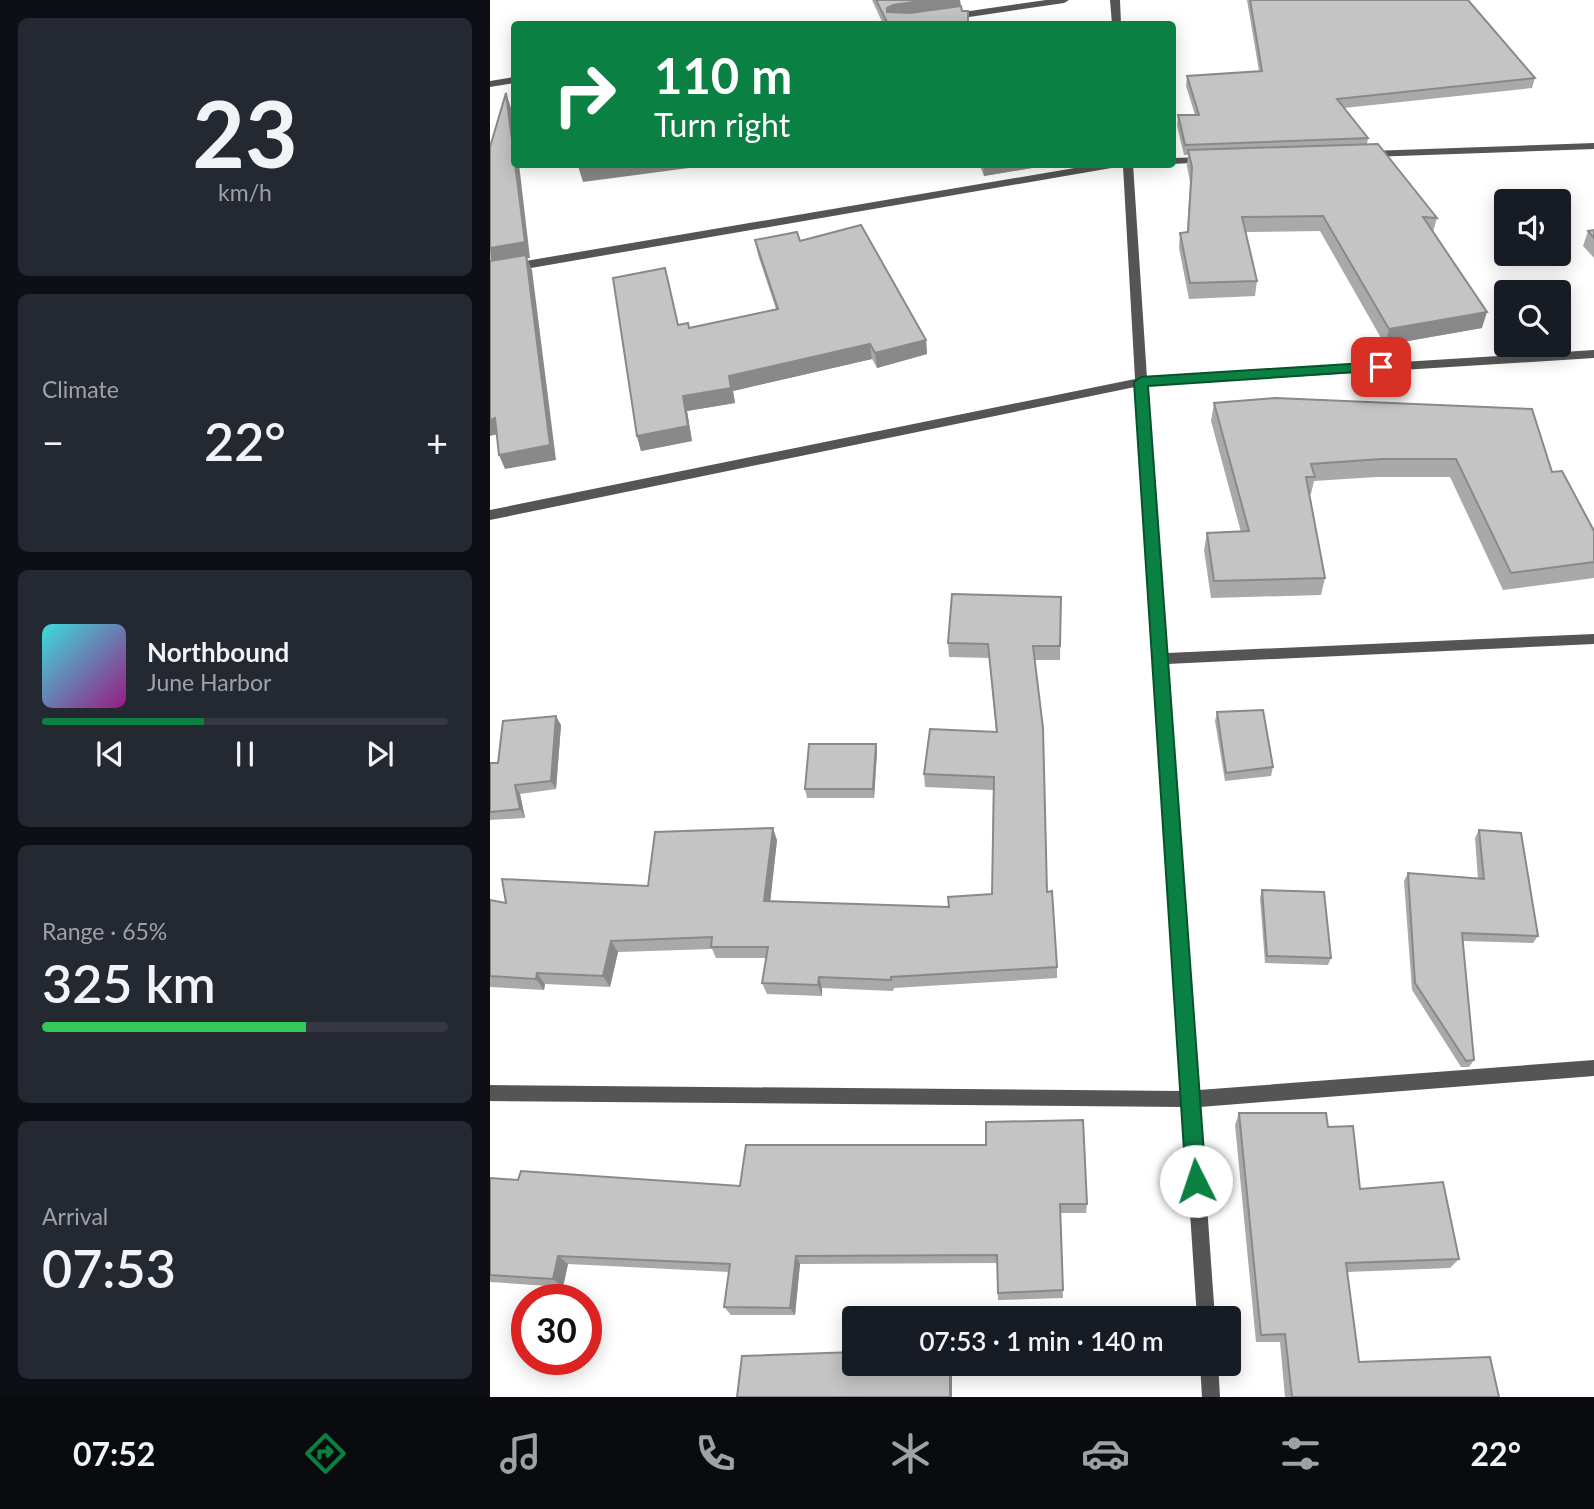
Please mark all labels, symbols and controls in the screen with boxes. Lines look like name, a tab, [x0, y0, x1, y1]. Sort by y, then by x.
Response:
text: 110 m	[654, 46, 792, 104]
icon: right	[539, 49, 630, 140]
text: 23	[192, 78, 298, 187]
text: Turn right	[654, 105, 790, 144]
text: km/h	[218, 178, 272, 206]
map controls	[1494, 189, 1571, 357]
button: sound	[1494, 189, 1571, 266]
button: search	[1494, 280, 1571, 357]
pin	[1351, 337, 1411, 397]
icon: arrive	[1362, 348, 1400, 386]
text: Climate	[42, 375, 119, 403]
text: 22°	[204, 410, 286, 472]
text: −	[42, 419, 64, 465]
text: +	[426, 419, 448, 465]
text: Northbound	[147, 636, 289, 668]
text: June Harbor	[147, 668, 271, 696]
icon: previous	[91, 735, 129, 773]
icon: pause	[226, 735, 264, 773]
icon: next	[361, 735, 399, 773]
text: Range · 65%	[42, 917, 167, 945]
text: 325 km	[42, 952, 216, 1014]
position arrow	[1159, 1144, 1233, 1218]
text: Arrival	[42, 1202, 108, 1230]
text: 07:53	[42, 1237, 176, 1299]
speed limit sign: 30	[511, 1284, 602, 1375]
text: 07:53 · 1 min · 140 m	[919, 1325, 1164, 1357]
icon: directions	[301, 1429, 350, 1478]
icon: music	[496, 1429, 545, 1478]
icon: phone	[691, 1429, 740, 1478]
icon: climate	[886, 1429, 935, 1478]
icon: car	[1081, 1429, 1130, 1478]
icon: filters	[1276, 1429, 1325, 1478]
text: 07:52	[73, 1434, 155, 1473]
text: 22°	[1471, 1434, 1521, 1473]

